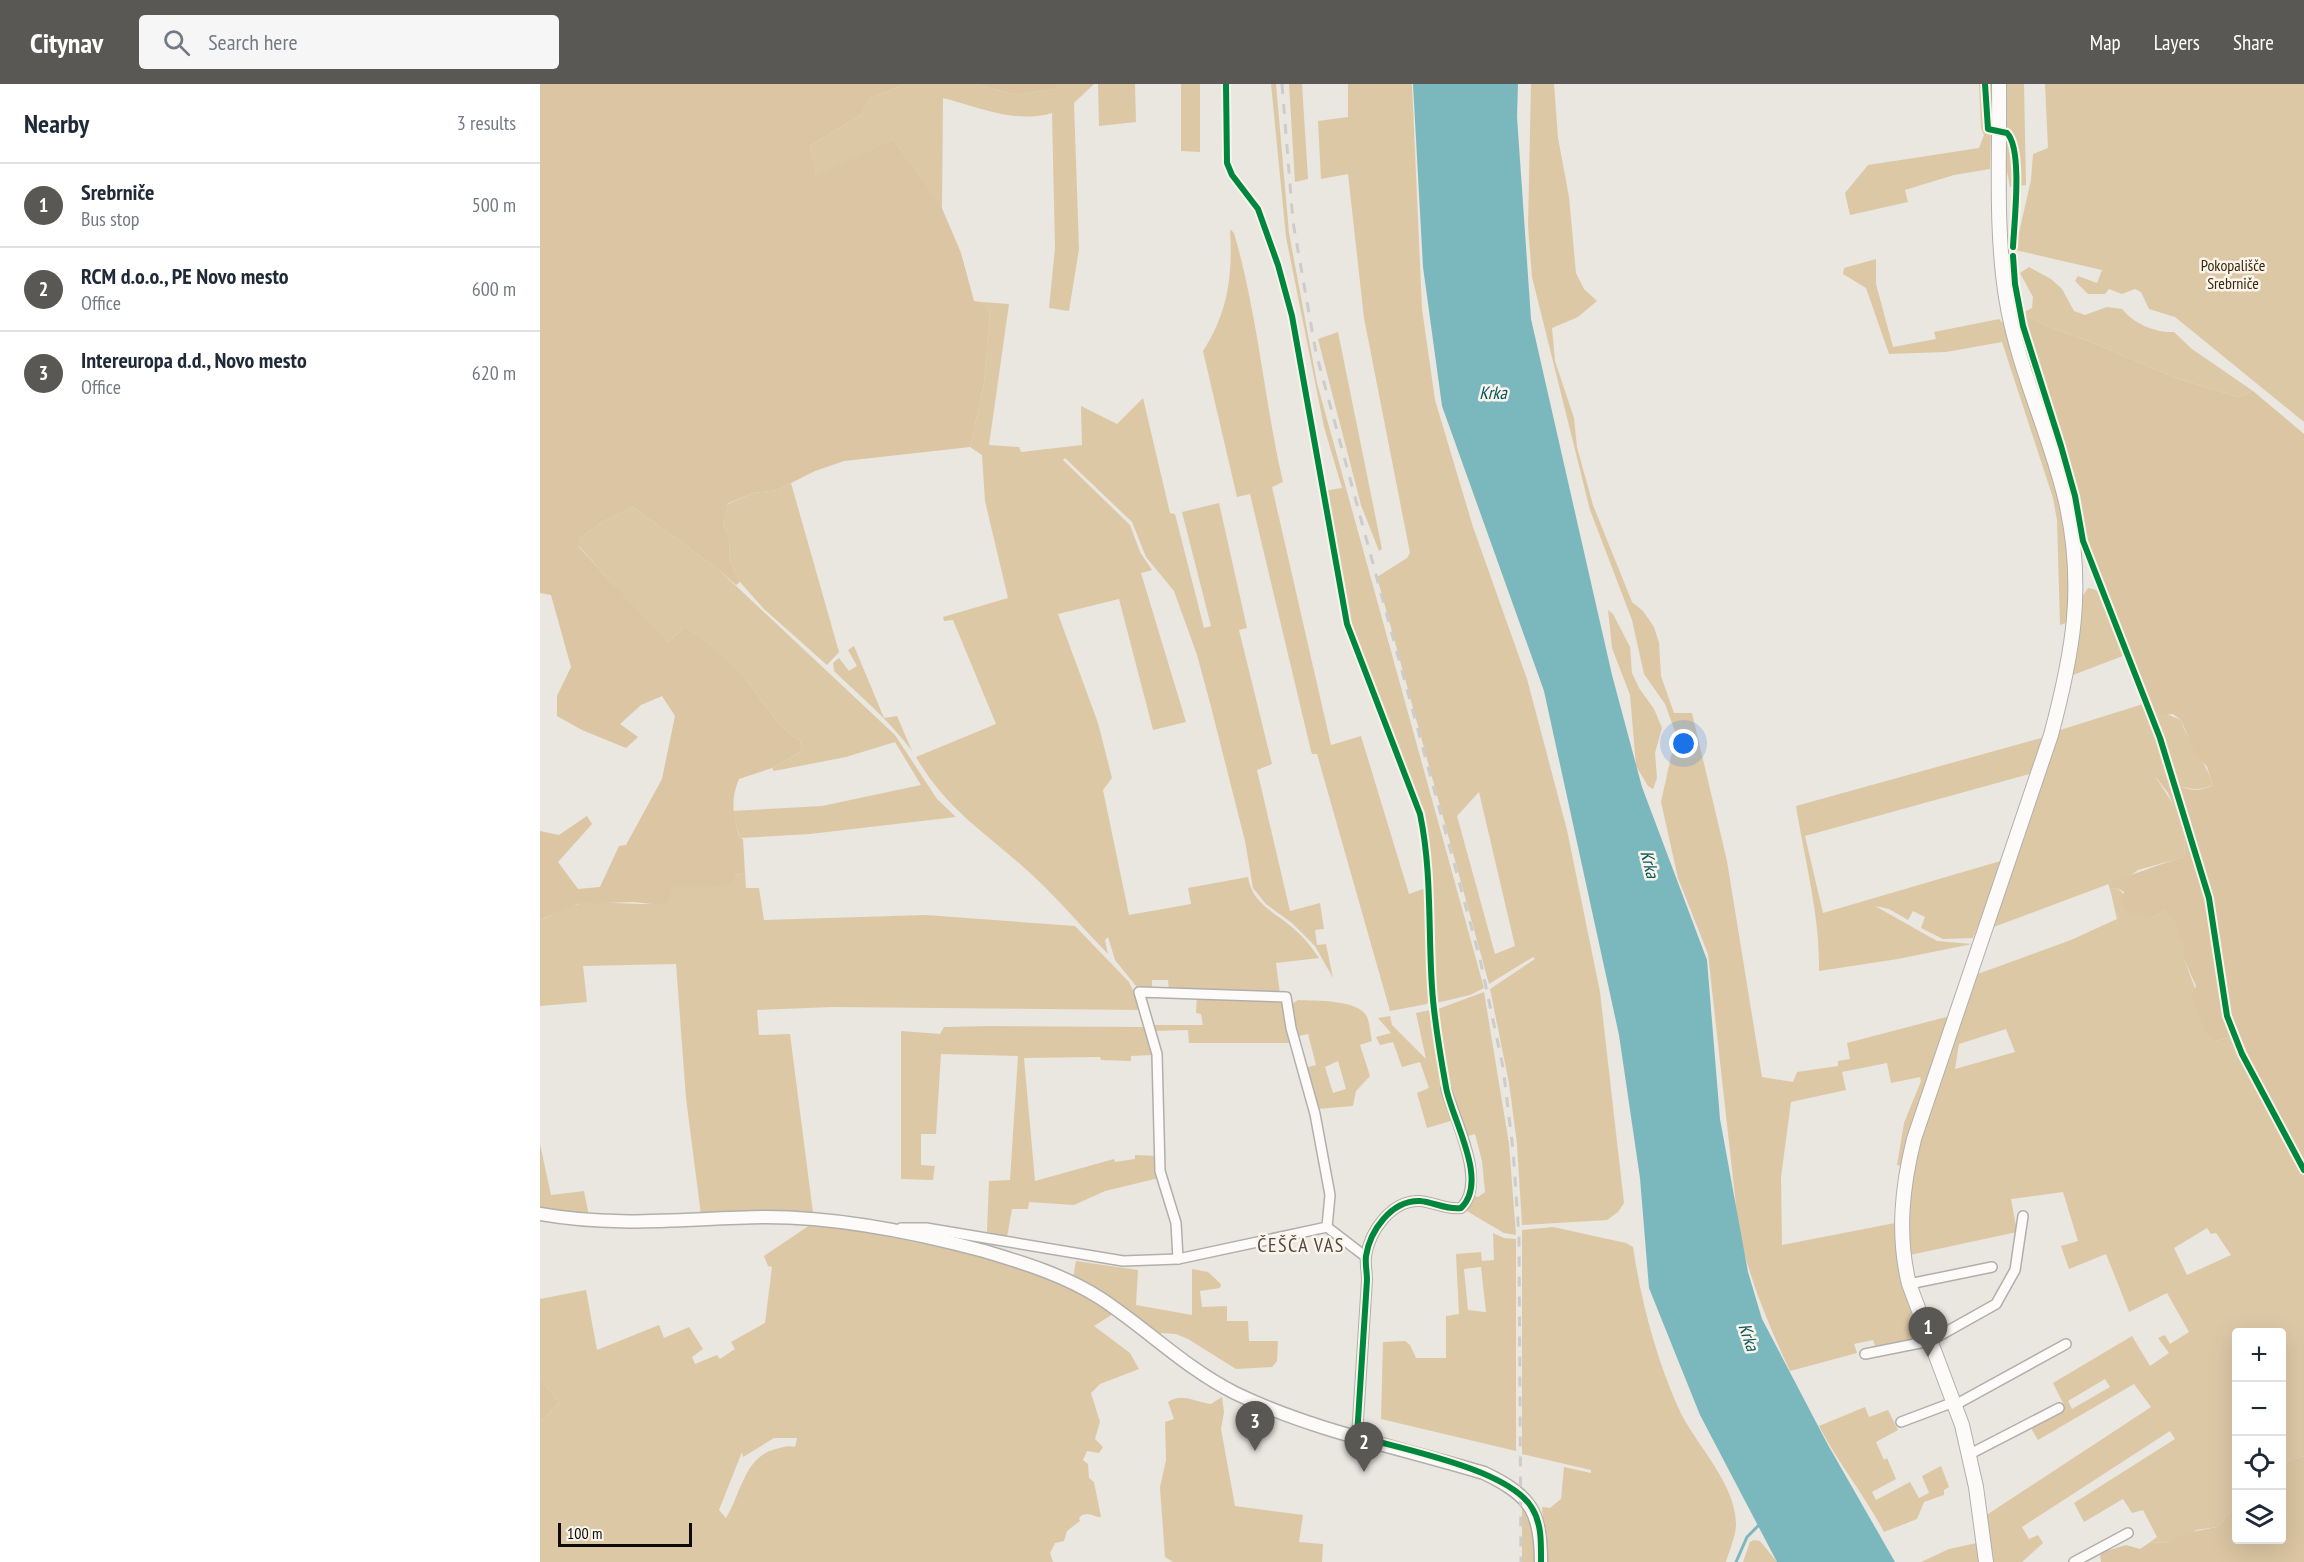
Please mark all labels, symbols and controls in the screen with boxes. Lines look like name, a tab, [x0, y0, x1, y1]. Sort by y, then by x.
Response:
search box	[139, 15, 559, 69]
text: Citynav	[30, 24, 103, 61]
icon: search	[160, 26, 193, 59]
text: Search here	[208, 28, 298, 56]
text: Map	[2090, 29, 2121, 56]
text: Layers	[2154, 29, 2200, 56]
text: Share	[2233, 29, 2274, 56]
text: Nearby	[24, 107, 89, 140]
text: 3 results	[457, 110, 516, 136]
text: Srebrniče	[81, 178, 154, 206]
text: 1	[39, 192, 48, 218]
text: 500 m	[472, 192, 516, 218]
text: Bus stop	[81, 206, 140, 232]
park label: Pokopališče Srebrniče	[2201, 255, 2265, 293]
text: RCM d.o.o., PE Novo mesto	[81, 262, 289, 290]
text: 2	[39, 276, 48, 302]
text: 600 m	[472, 276, 516, 302]
text: Office	[81, 290, 121, 316]
text: Intereuropa d.d., Novo mesto	[81, 346, 307, 374]
text: 3	[39, 360, 48, 386]
text: 620 m	[472, 360, 516, 386]
text: Office	[81, 374, 121, 400]
water label: Krka	[1479, 381, 1508, 404]
your location	[1669, 729, 1698, 758]
water label: Krka	[1636, 848, 1665, 881]
district label: ČEŠČA VAS	[1257, 1232, 1345, 1258]
pin: 1	[1908, 1308, 1948, 1357]
water label: Krka	[1734, 1320, 1765, 1355]
map controls	[2232, 1328, 2286, 1544]
button: +	[2232, 1328, 2286, 1382]
button: −	[2232, 1382, 2286, 1436]
pin: 3	[1236, 1402, 1274, 1451]
pin: 2	[1344, 1422, 1384, 1472]
button: locate	[2232, 1436, 2286, 1490]
button: layers	[2232, 1490, 2286, 1544]
scale bar	[558, 1520, 692, 1548]
text: 100 m	[567, 1523, 602, 1543]

